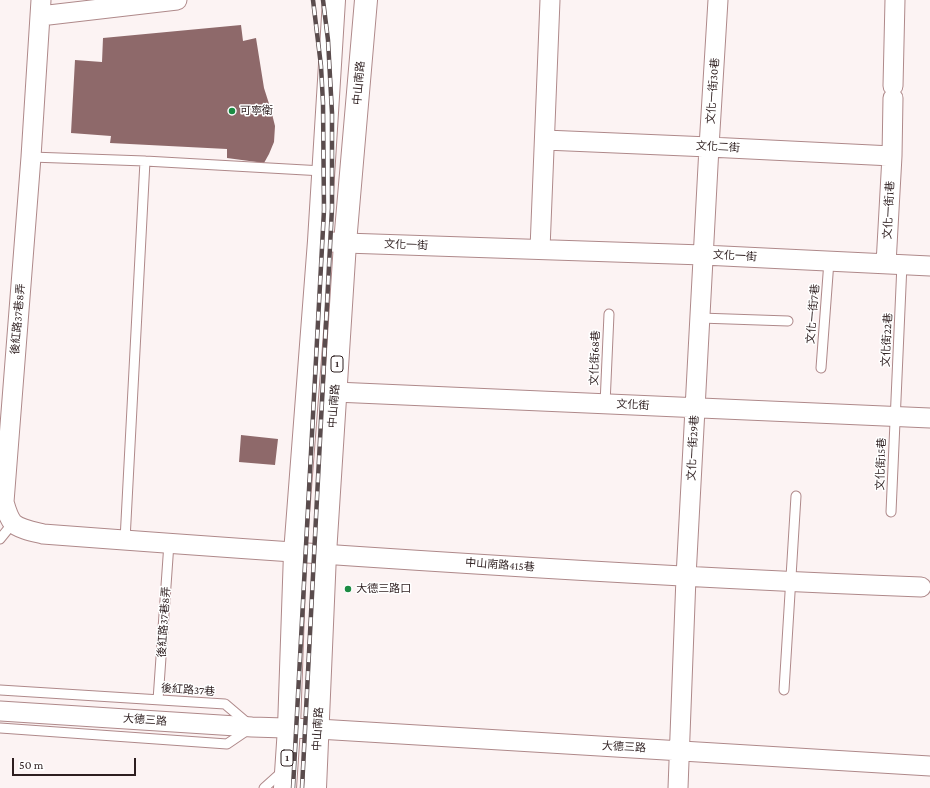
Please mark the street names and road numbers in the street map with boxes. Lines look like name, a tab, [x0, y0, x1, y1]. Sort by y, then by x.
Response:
street label: 文化一街30巷	[704, 57, 722, 125]
street label: 中山南路	[351, 61, 367, 105]
street label: 文化二街	[696, 139, 740, 155]
street label: 文化一街1巷	[881, 180, 897, 240]
street label: 文化一街	[384, 238, 428, 252]
street label: 文化一街	[713, 248, 757, 264]
street label: 後紅路37巷8弄	[8, 283, 28, 355]
street label: 文化一街7巷	[804, 284, 822, 344]
street label: 文化街22巷	[879, 312, 895, 368]
street label: 文化街68巷	[587, 330, 603, 386]
road number: 1	[331, 356, 343, 372]
street label: 中山南路	[326, 384, 342, 428]
street label: 文化街	[616, 398, 650, 412]
street label: 文化一街29巷	[685, 415, 701, 481]
street label: 文化街15巷	[873, 437, 889, 491]
street label: 中山南路415巷	[465, 556, 535, 574]
street label: 後紅路37巷8弄	[155, 586, 173, 658]
street label: 後紅路37巷	[161, 682, 215, 698]
street label: 中山南路	[310, 707, 326, 751]
street label: 大德三路	[123, 712, 167, 728]
street label: 大德三路	[602, 739, 646, 755]
road number: 1	[281, 750, 293, 766]

